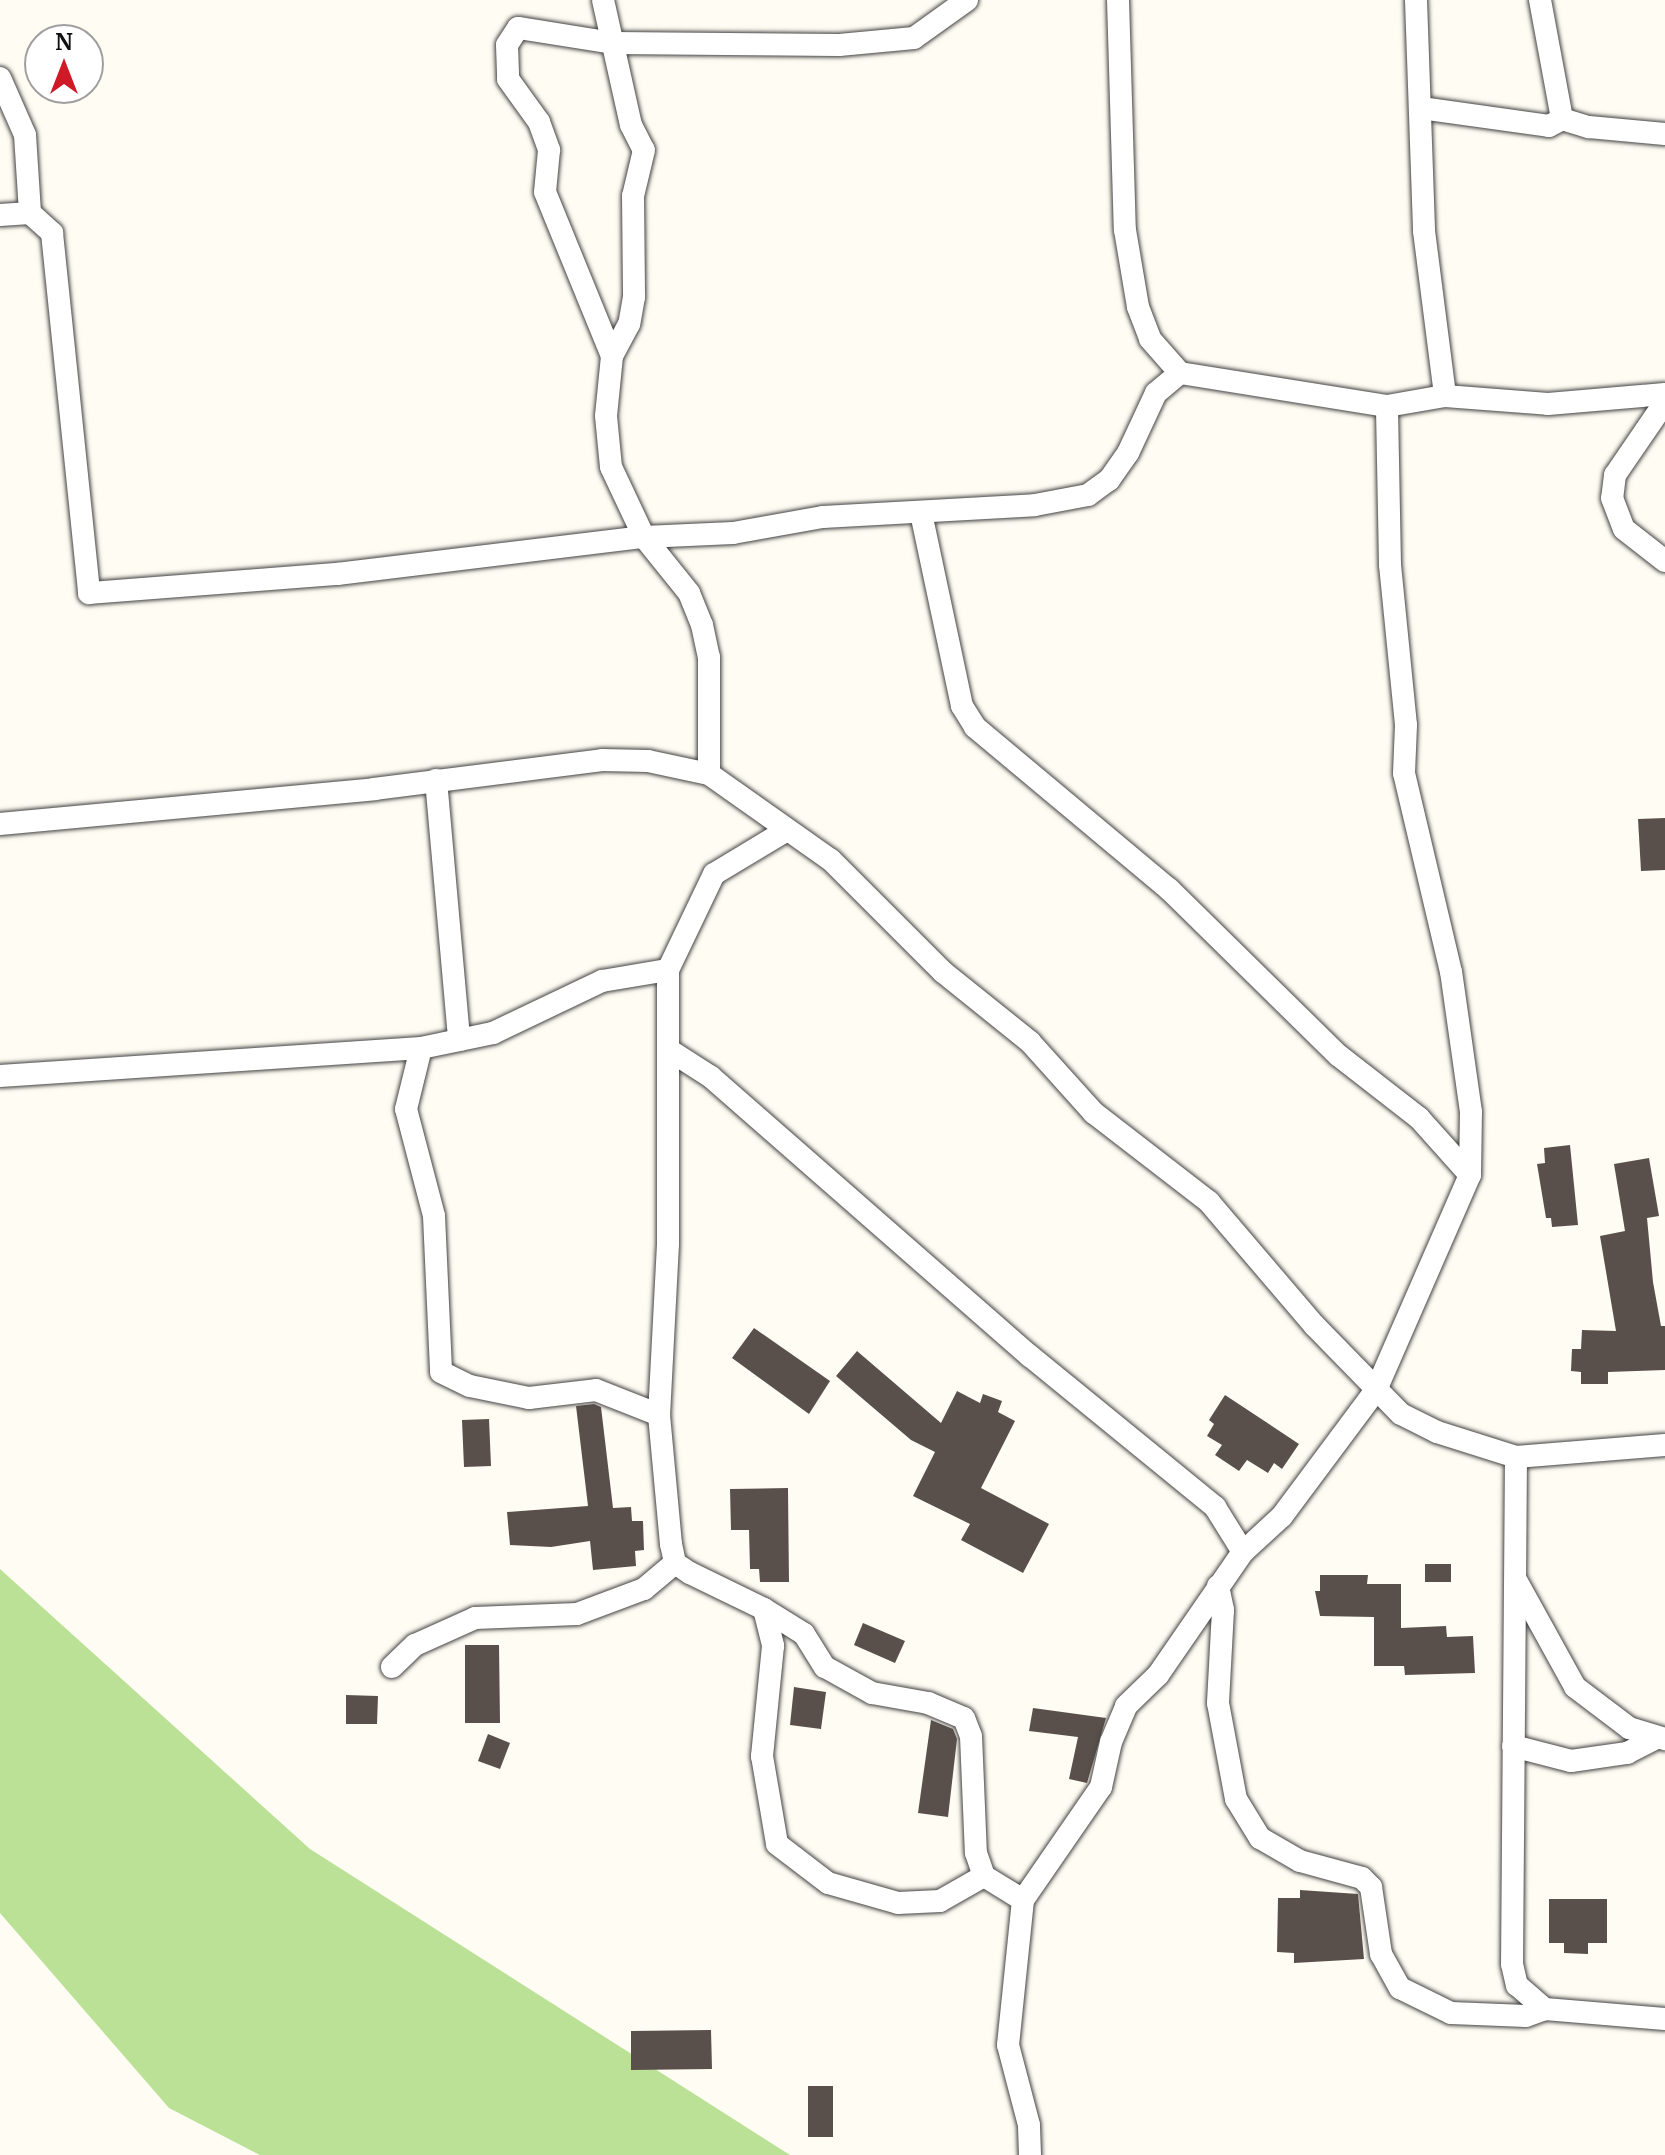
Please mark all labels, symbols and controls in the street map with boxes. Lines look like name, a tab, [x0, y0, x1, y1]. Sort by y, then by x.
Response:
north arrow	[24, 24, 104, 104]
text: N	[55, 28, 73, 56]

